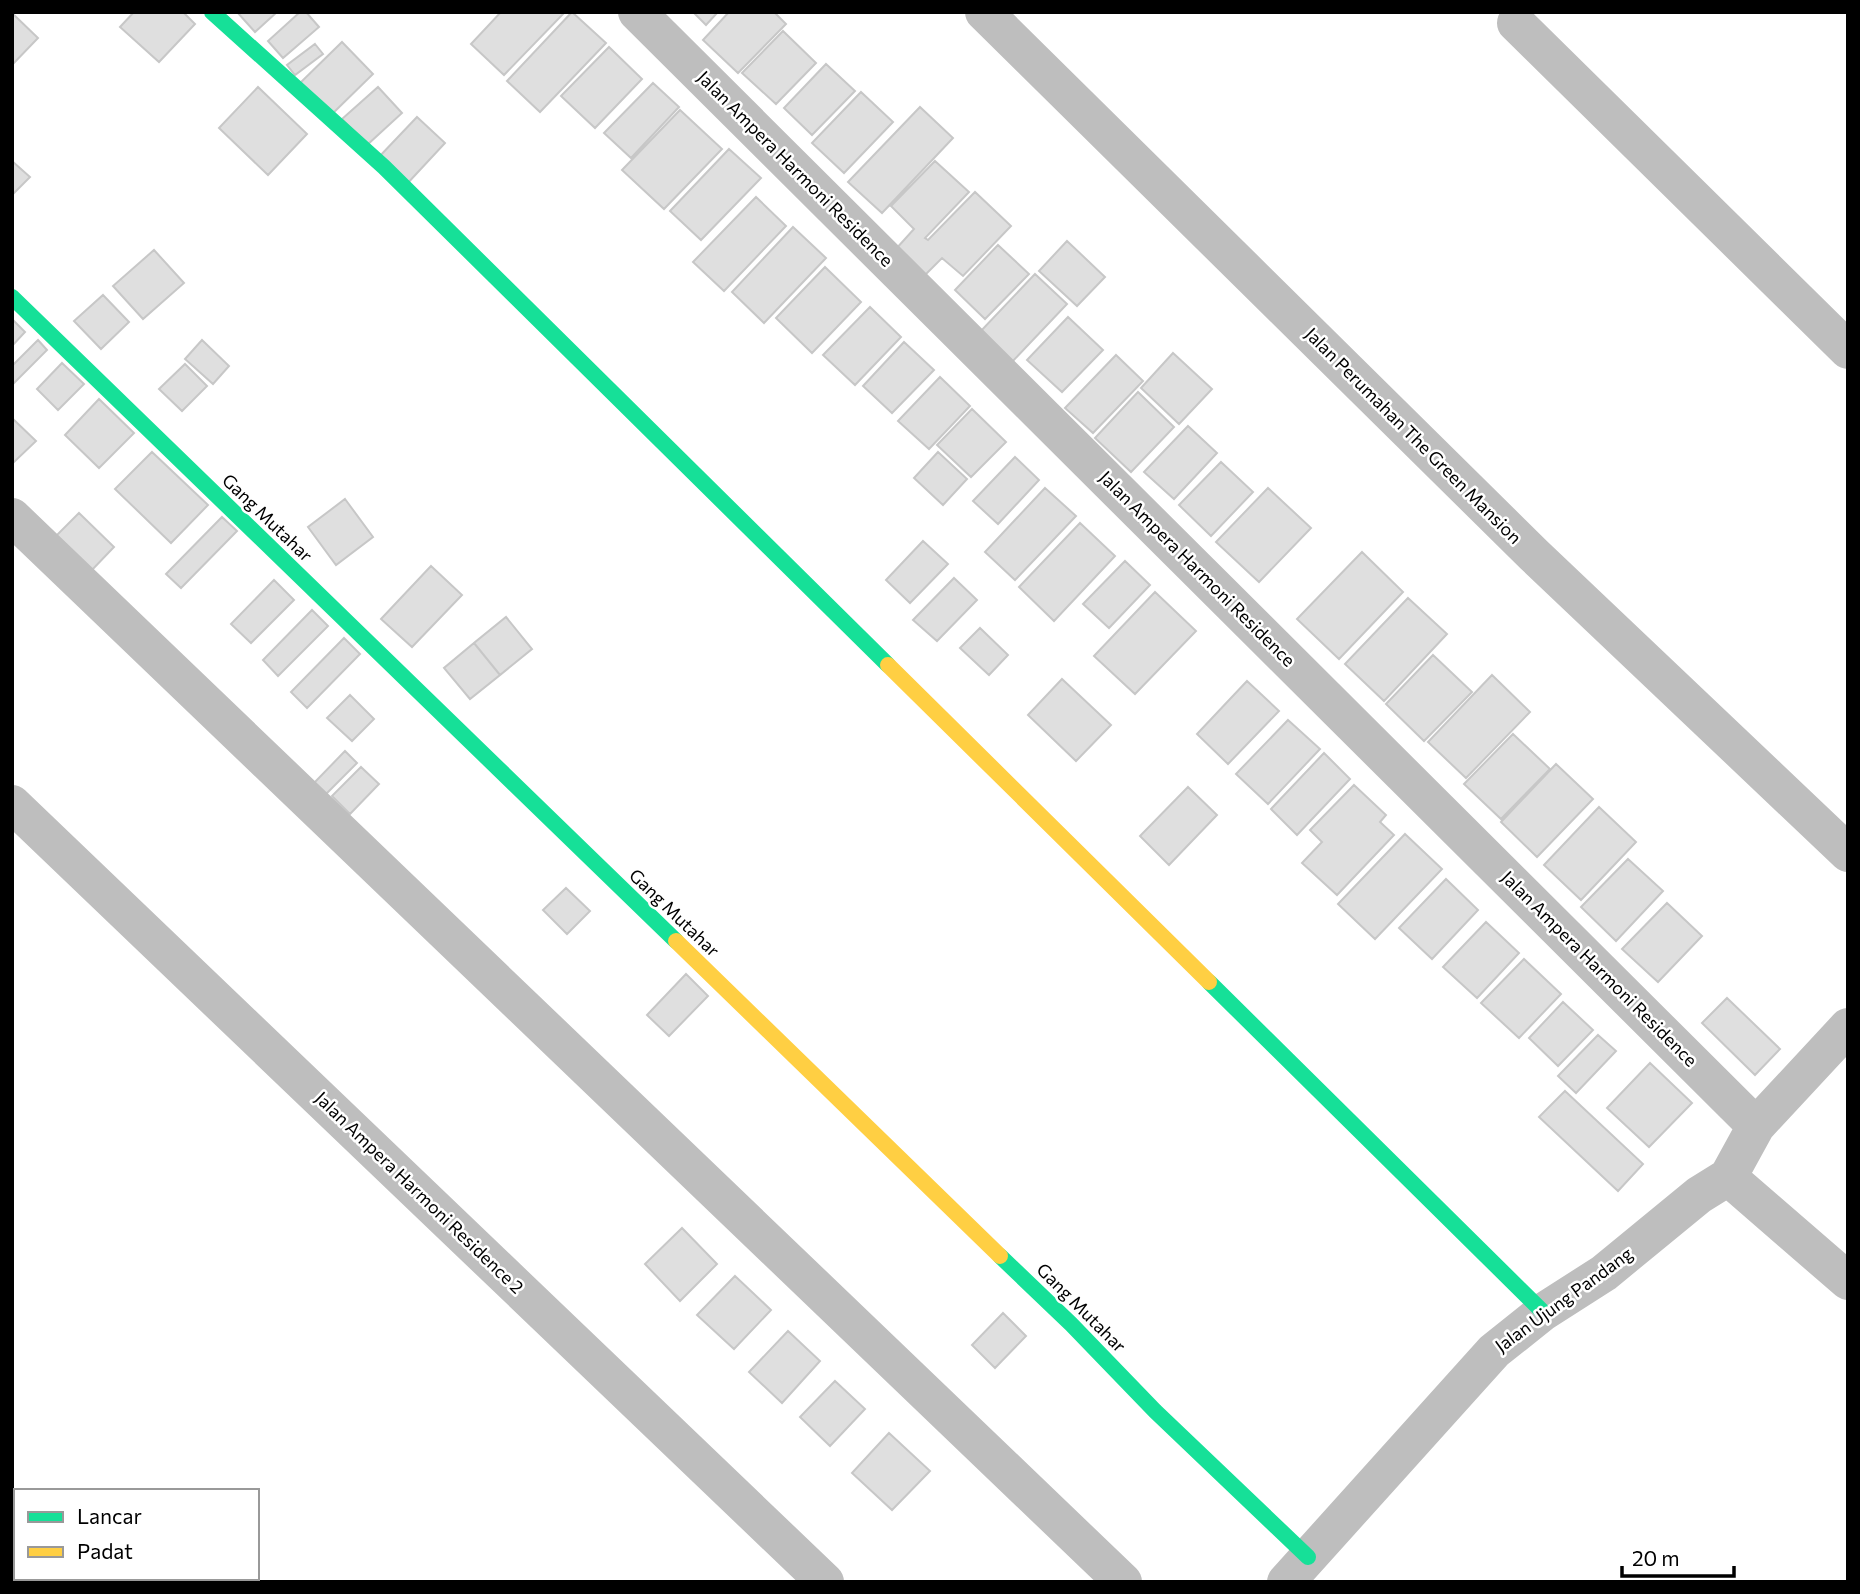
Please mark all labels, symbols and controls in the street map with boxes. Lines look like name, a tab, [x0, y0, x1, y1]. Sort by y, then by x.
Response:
street label: Jalan Ampera Harmoni Residence	[693, 66, 898, 271]
street label: Jalan Perumahan The Green Mansion	[1301, 322, 1527, 548]
street label: Jalan Ampera Harmoni Residence	[1095, 466, 1300, 671]
street label: Gang Mutahar	[218, 469, 317, 566]
street label: Gang Mutahar	[625, 864, 724, 961]
street label: Jalan Ampera Harmoni Residence	[1497, 866, 1702, 1071]
street label: Jalan Ampera Harmoni Residence 2	[311, 1087, 529, 1298]
street label: Jalan Ujung Pandang	[1490, 1242, 1637, 1356]
street label: Gang Mutahar	[1033, 1258, 1131, 1356]
legend	[14, 1489, 259, 1580]
text: Lancar	[77, 1503, 142, 1528]
scale bar	[1622, 1534, 1734, 1578]
text: Padat	[77, 1538, 133, 1563]
text: 20 m	[1632, 1545, 1680, 1570]

